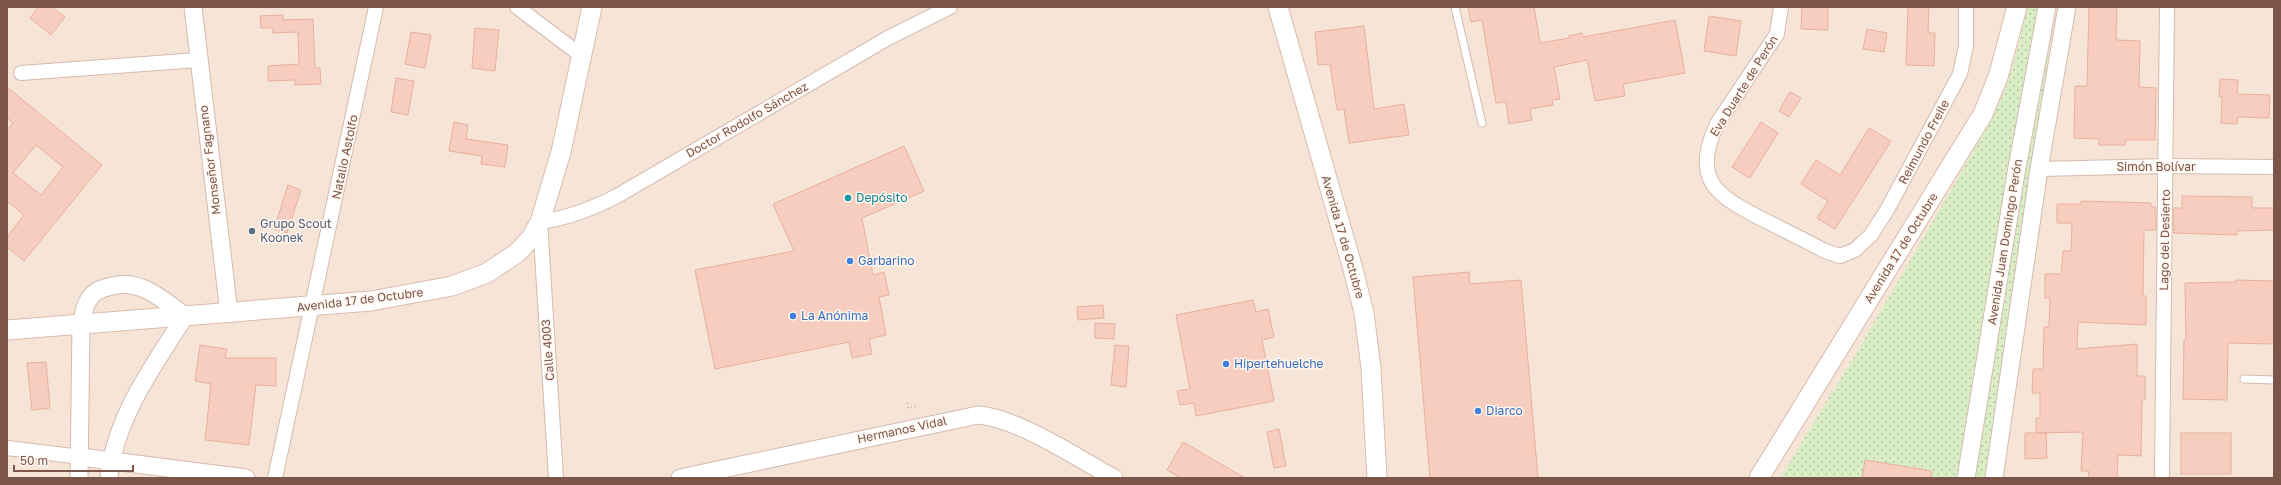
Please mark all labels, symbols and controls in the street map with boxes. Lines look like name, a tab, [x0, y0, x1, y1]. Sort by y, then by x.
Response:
street label: Eva Duarte de Perón	[1706, 32, 1781, 139]
street label: Doctor Rodolfo Sánchez	[683, 78, 810, 161]
street label: Reimundo Freile	[1895, 97, 1952, 187]
street label: Monseñor Fagnano	[195, 104, 224, 216]
street label: Natalio Astolfo	[328, 113, 361, 201]
street label: Avenida Juan Domingo Perón	[1984, 158, 2025, 326]
street label: Simón Bolívar	[2116, 159, 2196, 174]
street label: Avenida 17 de Octubre	[1319, 174, 1368, 300]
street label: Lago del Desierto	[2156, 189, 2173, 291]
place label: Depósito	[856, 190, 908, 205]
street label: Avenida 17 de Octubre	[1860, 190, 1941, 306]
marker: Depósito	[843, 193, 853, 203]
place label: Grupo Scout Koonek	[260, 216, 332, 245]
marker: Grupo Scout Koonek	[247, 226, 257, 236]
place label: Garbarino	[858, 253, 915, 268]
marker: Garbarino	[845, 256, 855, 266]
street label: Avenida 17 de Octubre	[296, 284, 424, 315]
place label: La Anónima	[801, 308, 868, 323]
marker: La Anónima	[788, 311, 798, 321]
street label: Calle 4003	[538, 319, 557, 381]
place label: Hipertehuelche	[1234, 356, 1324, 371]
marker: Hipertehuelche	[1221, 359, 1231, 369]
place label: Diarco	[1486, 403, 1523, 418]
marker: Diarco	[1473, 406, 1483, 416]
street label: Hermanos Vidal	[856, 413, 948, 446]
scale bar	[14, 447, 133, 473]
text: 50 m	[20, 453, 48, 468]

